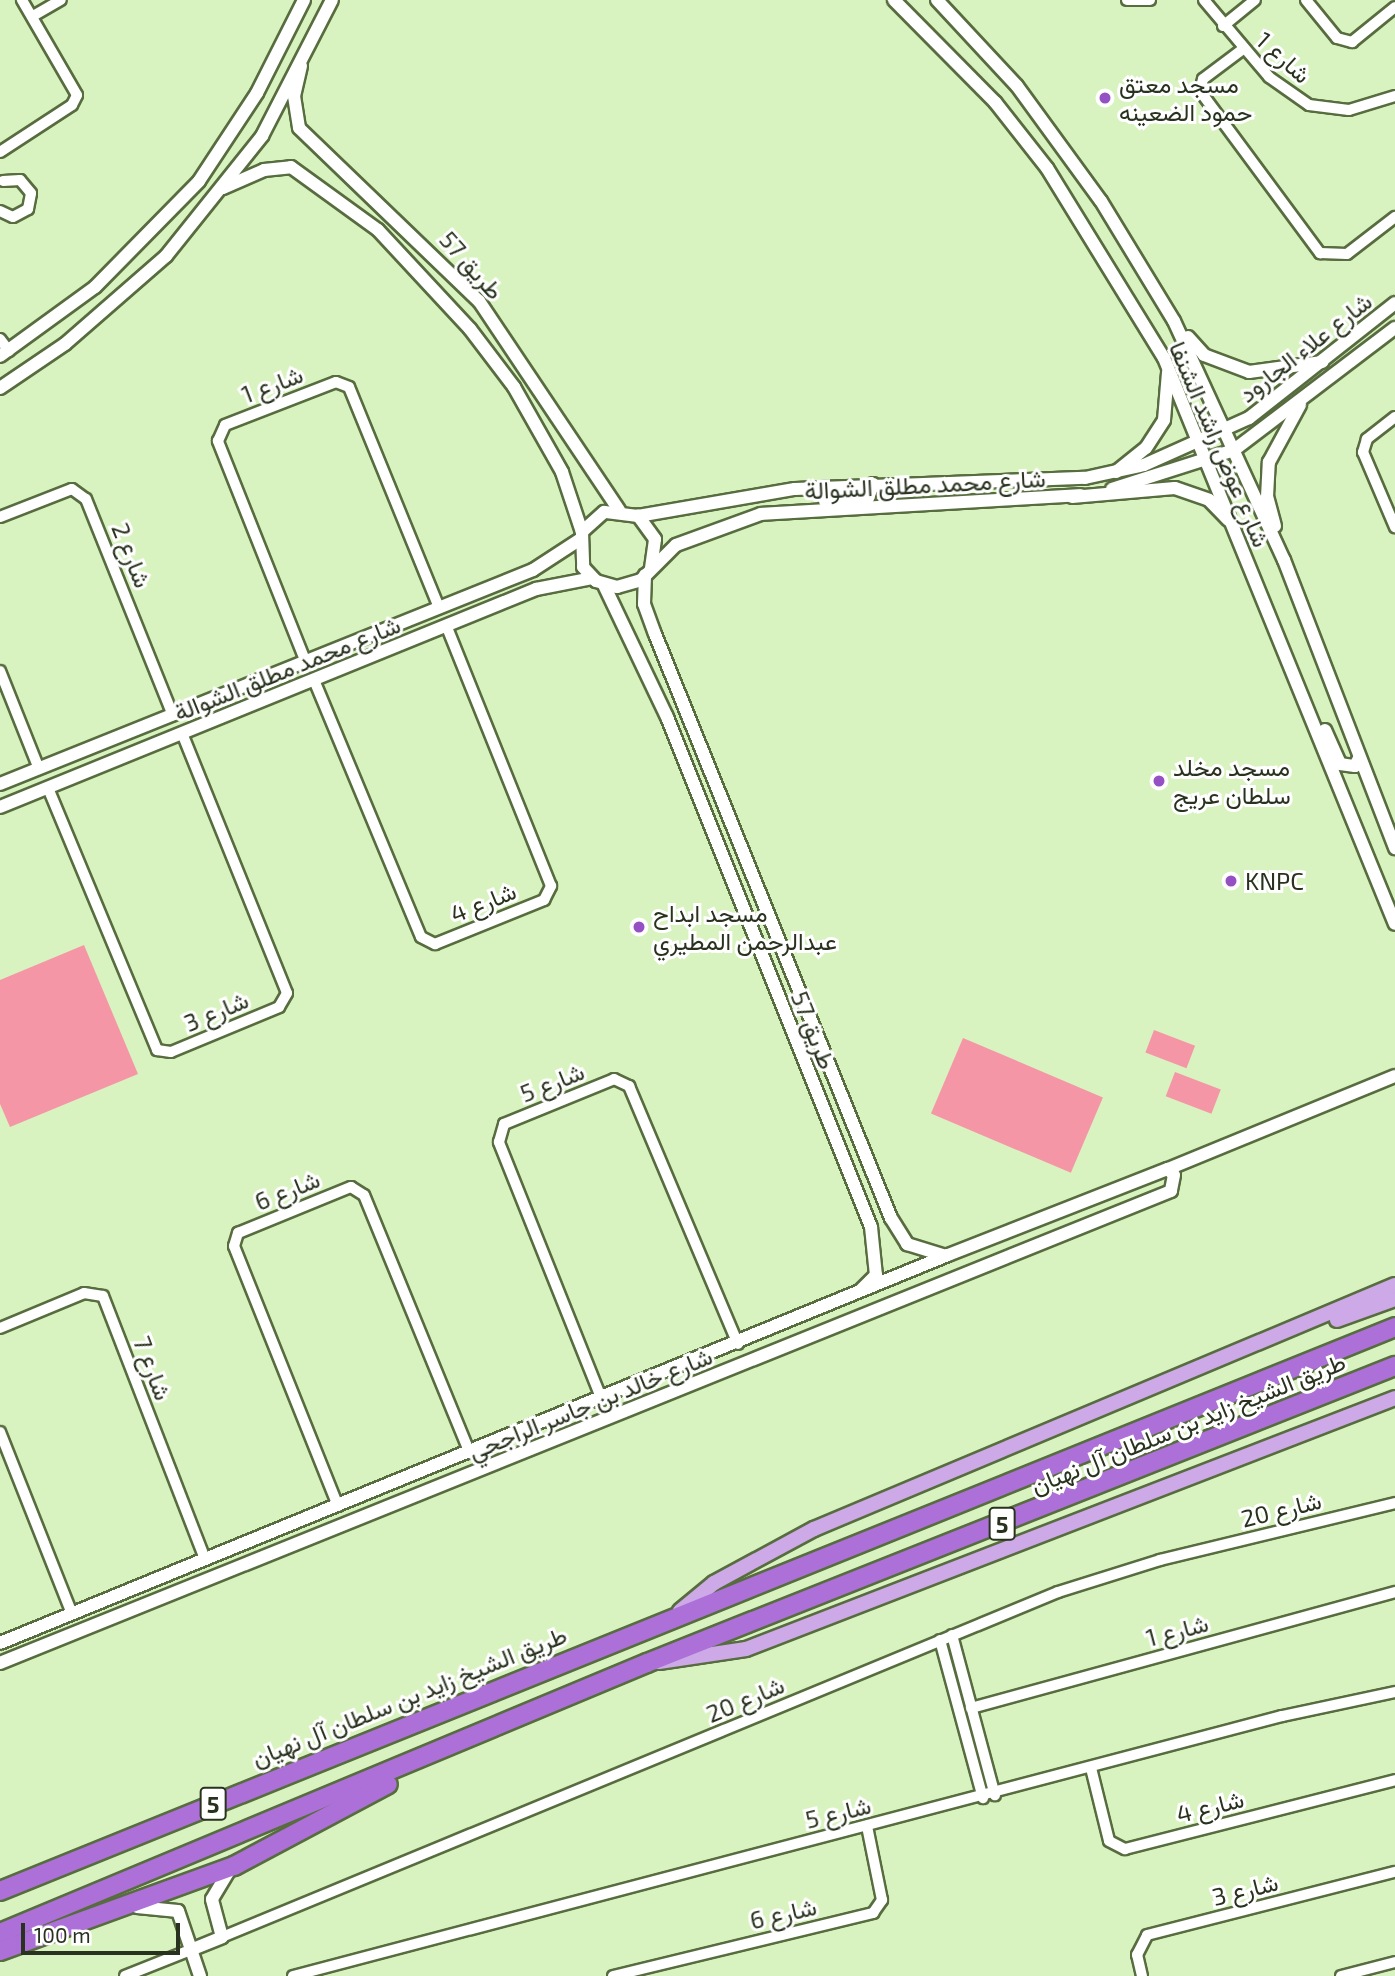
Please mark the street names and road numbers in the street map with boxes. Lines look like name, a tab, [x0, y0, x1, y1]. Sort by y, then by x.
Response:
street label: شارع 1	[1251, 25, 1317, 89]
street label: طريق 57	[434, 225, 510, 305]
street label: شارع علاء الجارود	[1233, 286, 1377, 408]
street label: شارع عوض راشد الشنفا	[1164, 337, 1276, 551]
street label: شارع 1	[237, 359, 307, 409]
street label: شارع محمد مطلق الشوالة	[804, 463, 1046, 505]
street label: شارع 2	[106, 518, 158, 592]
street label: شارع محمد مطلق الشوالة	[170, 609, 404, 727]
street label: شارع 4	[446, 876, 520, 928]
street label: شارع 3	[180, 985, 252, 1037]
street label: طريق 57	[785, 987, 843, 1073]
street label: شارع 5	[516, 1056, 588, 1108]
street label: شارع 6	[250, 1164, 324, 1216]
street label: شارع 7	[128, 1332, 178, 1404]
street label: شارع خالد بن جاسر الراجحي	[464, 1341, 716, 1465]
street label: طريق الشيخ زايد بن سلطان آل نهيان	[1026, 1347, 1350, 1499]
street label: شارع 20	[1238, 1485, 1324, 1533]
road number: 5	[988, 1504, 1016, 1544]
street label: شارع 1	[1143, 1608, 1211, 1652]
street label: طريق الشيخ زايد بن سلطان آل نهيان	[247, 1620, 571, 1772]
street label: شارع 20	[702, 1670, 788, 1728]
road number: 5	[199, 1784, 227, 1824]
street label: شارع 4	[1173, 1784, 1247, 1828]
street label: شارع 5	[802, 1790, 874, 1834]
street label: شارع 3	[1209, 1867, 1281, 1911]
street label: شارع 6	[747, 1891, 819, 1935]

